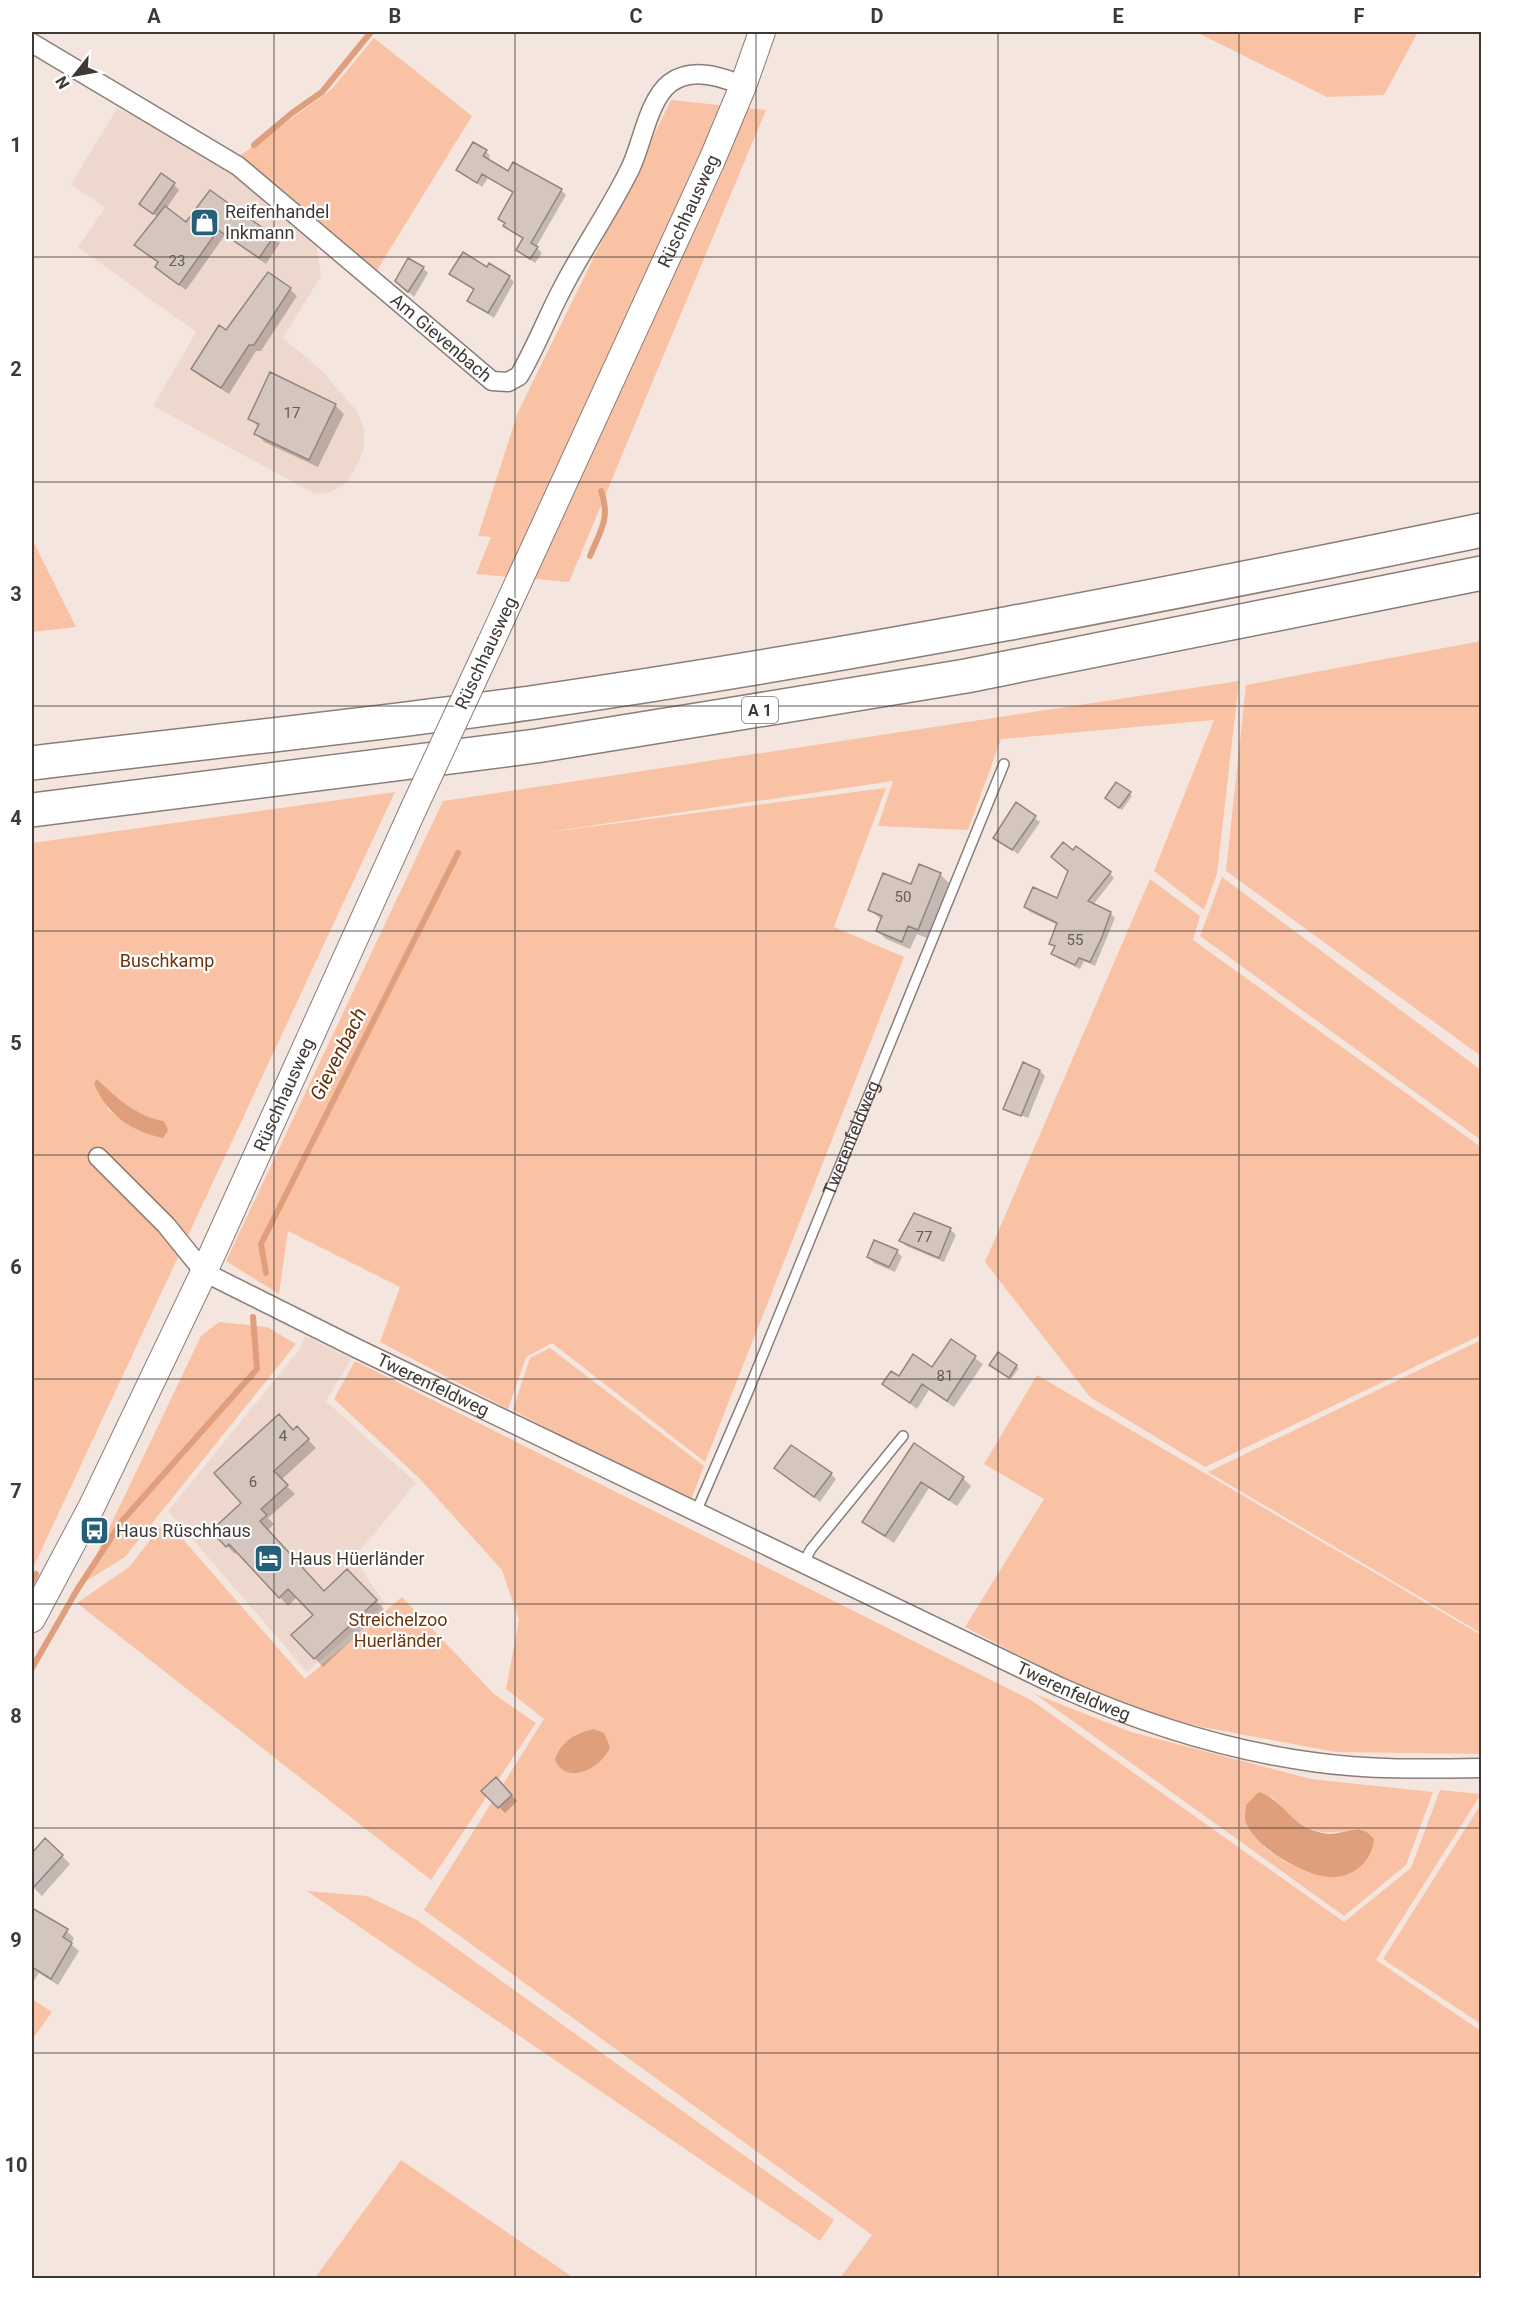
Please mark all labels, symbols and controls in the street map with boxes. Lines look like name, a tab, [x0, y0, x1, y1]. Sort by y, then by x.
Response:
text: A	[147, 4, 161, 28]
text: B	[389, 4, 401, 28]
text: C	[629, 4, 643, 28]
text: D	[871, 4, 884, 28]
text: E	[1112, 4, 1124, 28]
text: F	[1354, 4, 1365, 28]
north arrow	[45, 45, 105, 105]
text: N	[52, 73, 74, 92]
text: 1	[10, 133, 22, 157]
street label: Rüschhausweg	[653, 151, 723, 271]
place label: Reifenhandel Inkmann	[225, 201, 329, 243]
shop icon: Reifenhandel Inkmann	[188, 206, 220, 238]
house number: 23	[169, 252, 185, 270]
street label: Am Gievenbach	[387, 289, 496, 386]
text: 2	[10, 357, 22, 381]
house number: 17	[284, 404, 300, 422]
text: 3	[10, 582, 22, 606]
street label: Rüschhausweg	[450, 593, 521, 712]
road number: A 1	[742, 697, 778, 723]
text: 4	[10, 806, 22, 830]
house number: 50	[895, 888, 911, 906]
house number: 55	[1067, 931, 1083, 949]
park label: Buschkamp	[120, 950, 214, 971]
water label: Gievenbach	[304, 1004, 372, 1104]
text: 5	[10, 1031, 22, 1055]
street label: Rüschhausweg	[249, 1035, 318, 1154]
street label: Twerenfeldweg	[818, 1077, 884, 1198]
house number: 77	[916, 1228, 932, 1246]
text: 6	[10, 1255, 22, 1279]
street label: Twerenfeldweg	[374, 1349, 493, 1421]
house number: 81	[937, 1367, 953, 1385]
house number: 4	[279, 1427, 288, 1445]
house number: 6	[249, 1473, 257, 1491]
text: 7	[10, 1479, 22, 1503]
bus stop icon: Haus Rüschhaus	[79, 1515, 111, 1547]
place label: Haus Rüschhaus	[116, 1520, 251, 1541]
hotel icon: Haus Hüerländer	[253, 1543, 285, 1575]
place label: Haus Hüerländer	[290, 1548, 425, 1569]
park label: Streichelzoo Huerländer	[348, 1609, 448, 1651]
street label: Twerenfeldweg	[1013, 1657, 1133, 1725]
text: 8	[10, 1704, 22, 1728]
text: 9	[10, 1928, 22, 1952]
text: 10	[5, 2153, 27, 2177]

